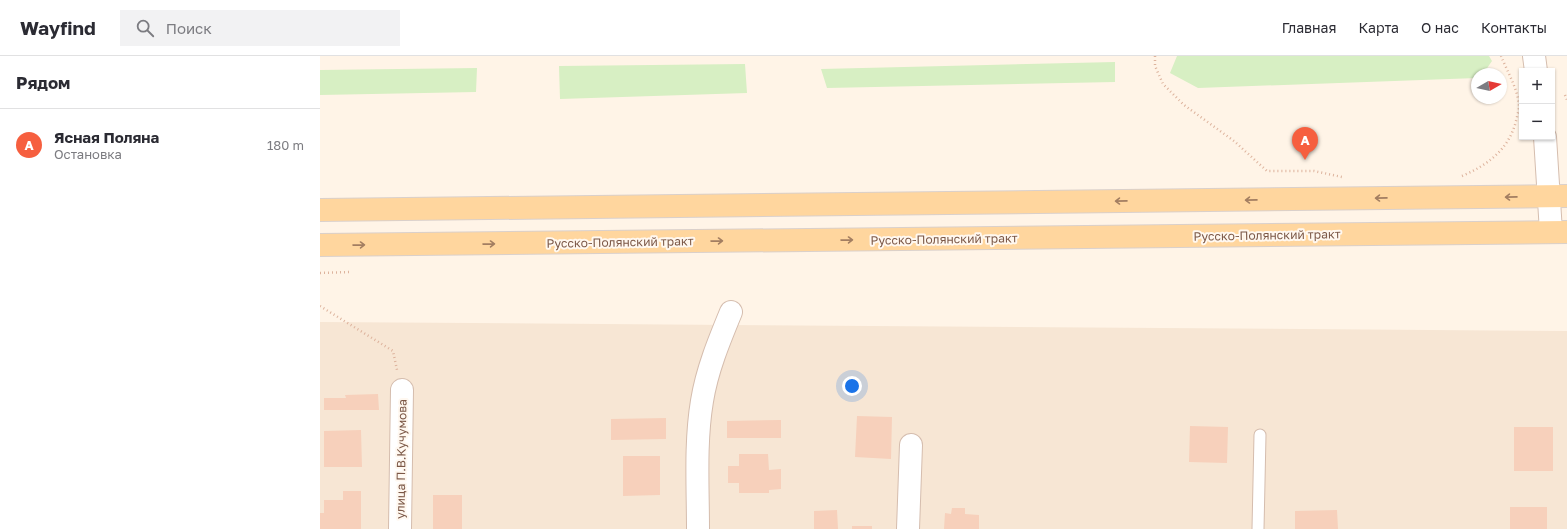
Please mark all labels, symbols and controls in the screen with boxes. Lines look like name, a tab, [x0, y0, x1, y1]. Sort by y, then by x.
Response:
search box	[120, 10, 400, 46]
text: Wayfind	[20, 16, 96, 39]
icon: search	[134, 17, 156, 39]
text: Поиск	[166, 19, 212, 37]
text: Главная	[1282, 19, 1336, 36]
text: Карта	[1358, 19, 1399, 36]
text: О нас	[1421, 19, 1459, 36]
text: Контакты	[1481, 19, 1547, 36]
north arrow	[1471, 68, 1507, 104]
map controls	[1519, 68, 1555, 140]
button: +	[1519, 68, 1555, 104]
text: Рядом	[16, 72, 70, 93]
button: −	[1519, 104, 1555, 140]
pin: A	[1292, 127, 1318, 160]
text: Ясная Поляна	[54, 128, 159, 146]
text: A	[24, 137, 34, 153]
text: 180 m	[267, 137, 304, 153]
text: Остановка	[54, 146, 122, 162]
one-way arrow	[1505, 193, 1518, 201]
one-way arrow	[1375, 195, 1388, 202]
one-way arrow	[1245, 196, 1258, 204]
one-way arrow	[1115, 197, 1128, 205]
street label: Русско-Полянский тракт	[1193, 226, 1341, 244]
street label: Русско-Полянский тракт	[870, 230, 1018, 248]
street label: Русско-Полянский тракт	[546, 233, 694, 251]
one-way arrow	[840, 236, 853, 244]
one-way arrow	[710, 237, 723, 245]
one-way arrow	[482, 240, 495, 248]
one-way arrow	[352, 241, 365, 249]
your location	[842, 376, 862, 396]
street label: улица П.В.Кучумова	[392, 399, 410, 519]

